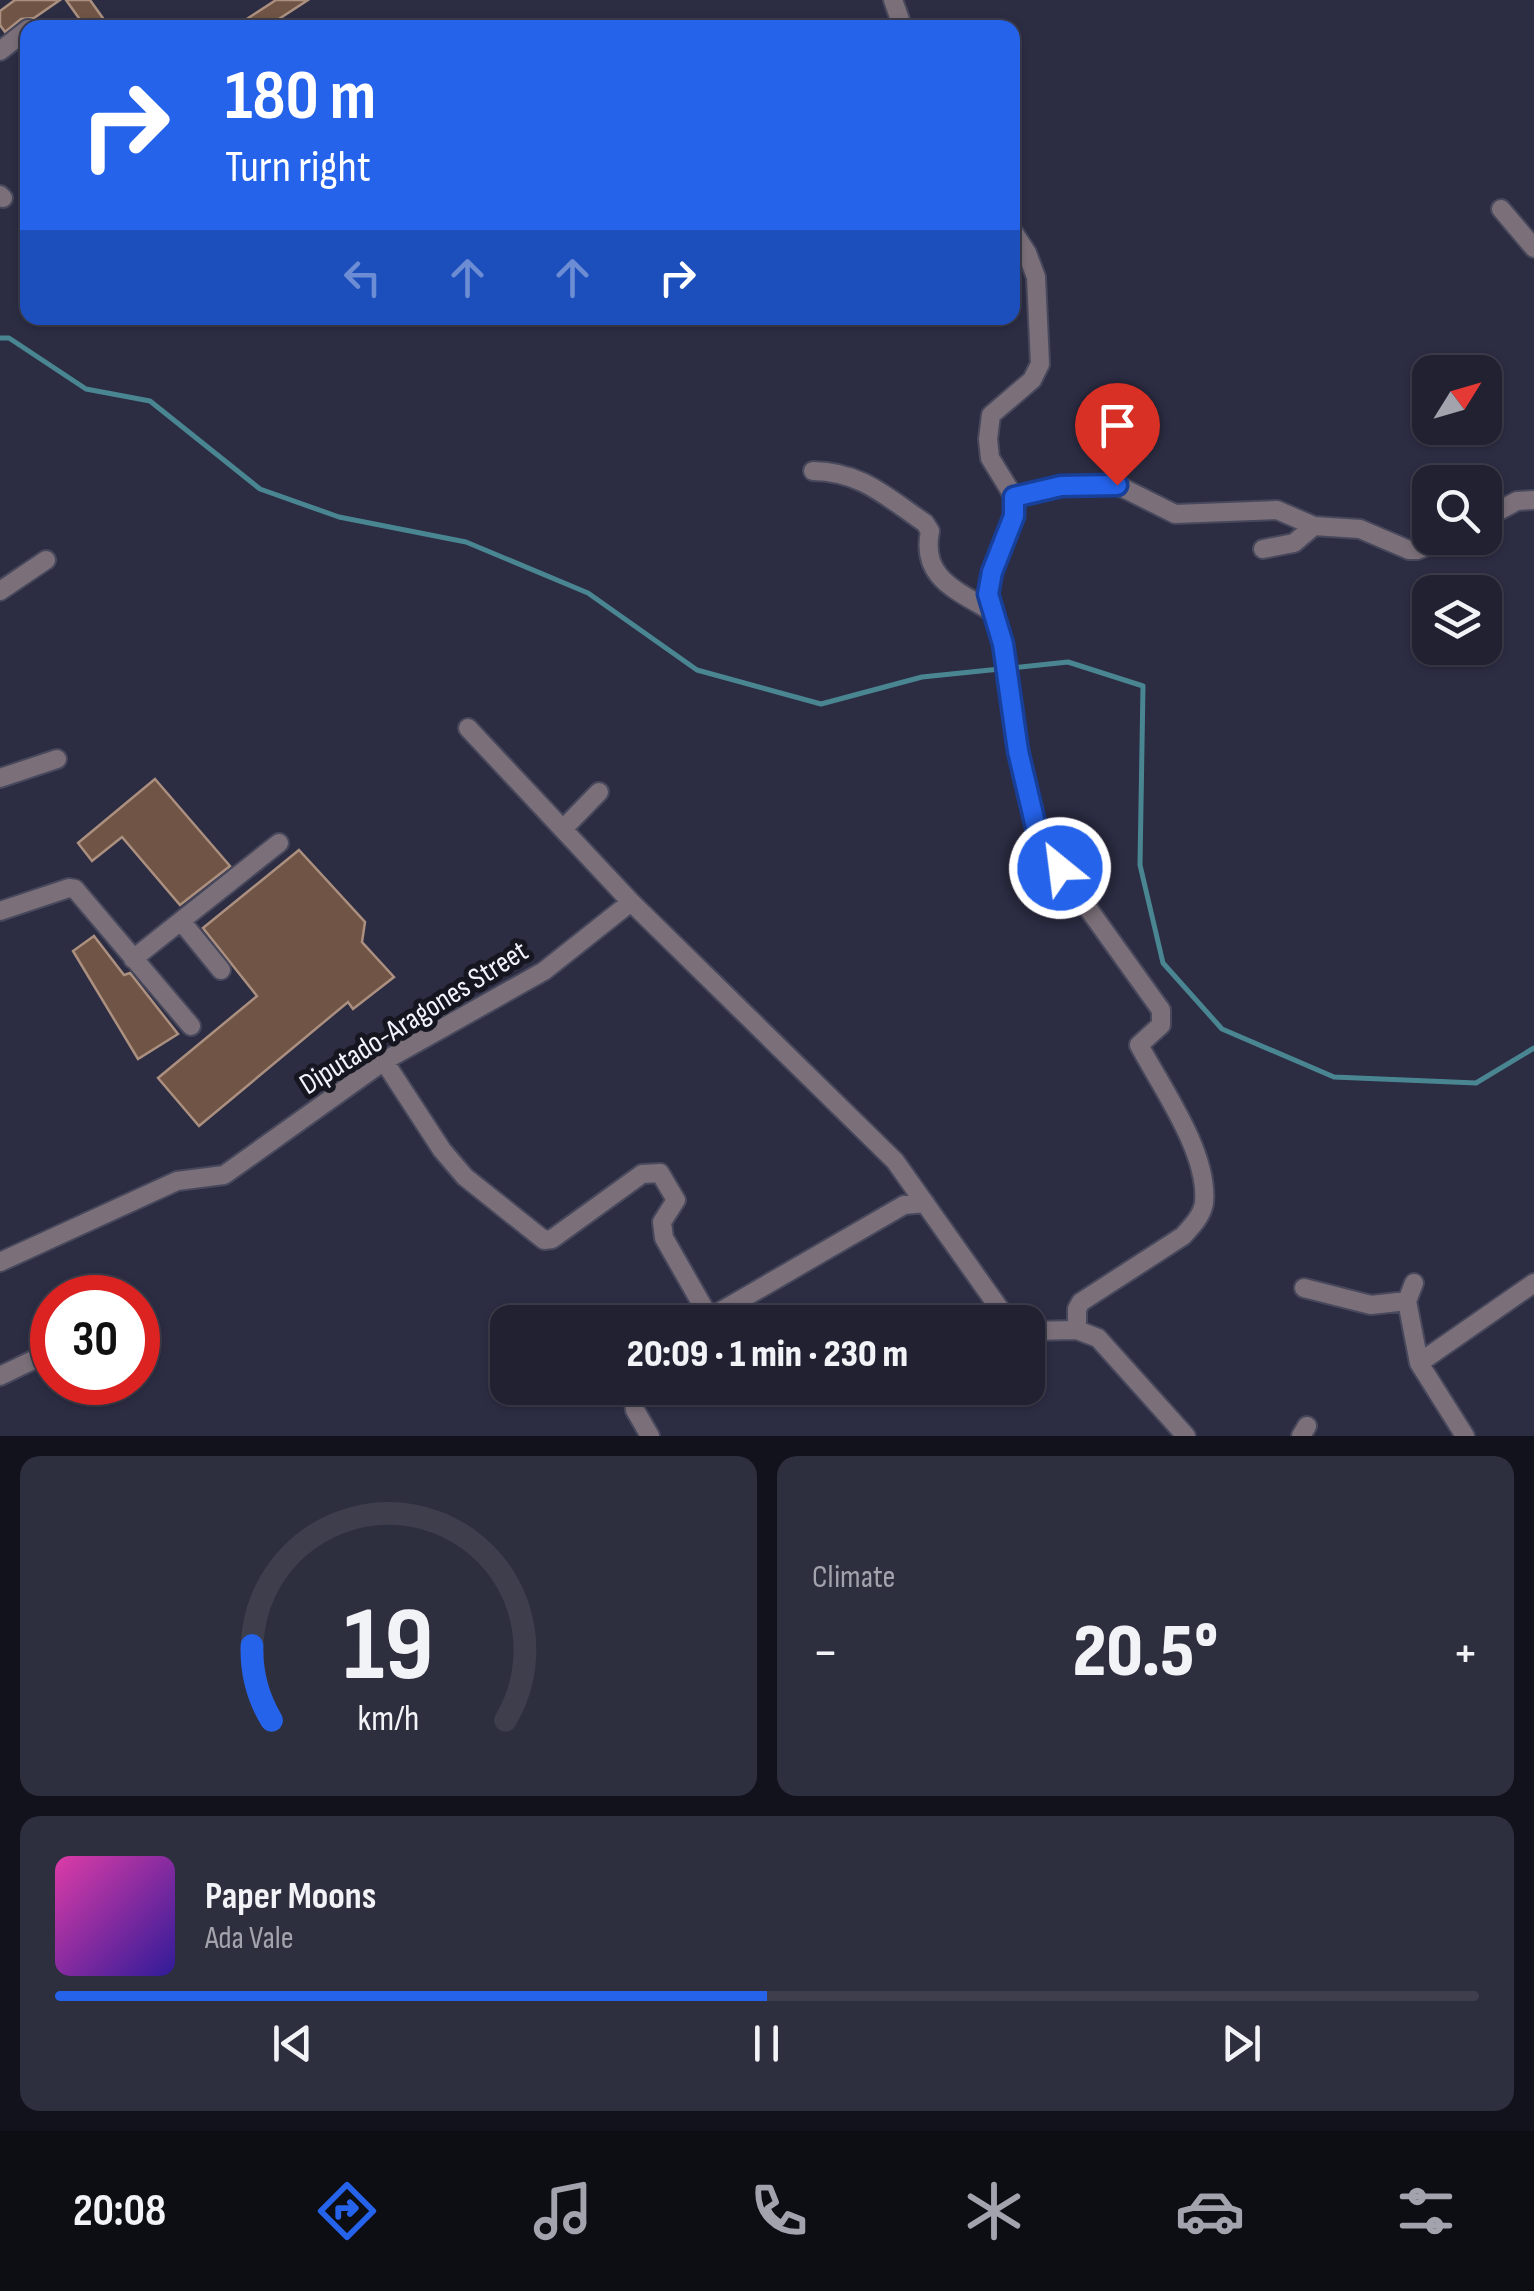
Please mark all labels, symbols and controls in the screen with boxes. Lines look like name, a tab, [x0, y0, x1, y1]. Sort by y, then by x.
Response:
text: 180 m	[225, 55, 376, 139]
icon: right	[60, 60, 190, 190]
text: Turn right	[225, 140, 371, 195]
icon: left	[335, 250, 390, 305]
icon: ahead	[440, 250, 495, 305]
icon: ahead	[545, 250, 600, 305]
icon: right	[650, 250, 705, 305]
north arrow	[1412, 355, 1502, 445]
map controls	[1412, 355, 1502, 665]
pin	[1075, 383, 1160, 486]
icon: arrive	[1090, 398, 1145, 453]
button: search	[1412, 465, 1502, 555]
button: layers	[1412, 575, 1502, 665]
position arrow	[1008, 816, 1112, 920]
street label: Diputado-Aragones Street	[293, 933, 535, 1103]
speed limit sign: 30	[30, 1275, 160, 1405]
text: 20:09 · 1 min · 230 m	[627, 1332, 908, 1377]
text: Climate	[812, 1558, 895, 1597]
text: 19	[343, 1584, 434, 1709]
text: 20.5°	[1073, 1607, 1218, 1698]
text: −	[812, 1620, 839, 1687]
text: +	[1452, 1620, 1479, 1687]
text: km/h	[358, 1698, 419, 1741]
text: Paper Moons	[205, 1874, 376, 1919]
text: Ada Vale	[205, 1919, 294, 1958]
icon: previous	[265, 2016, 320, 2071]
icon: pause	[739, 2016, 794, 2071]
icon: next	[1214, 2016, 1269, 2071]
icon: directions	[312, 2176, 382, 2246]
icon: music	[528, 2176, 598, 2246]
icon: phone	[744, 2176, 814, 2246]
icon: climate	[959, 2176, 1029, 2246]
icon: car	[1175, 2176, 1245, 2246]
icon: filters	[1391, 2176, 1461, 2246]
text: 20:08	[73, 2184, 166, 2239]

